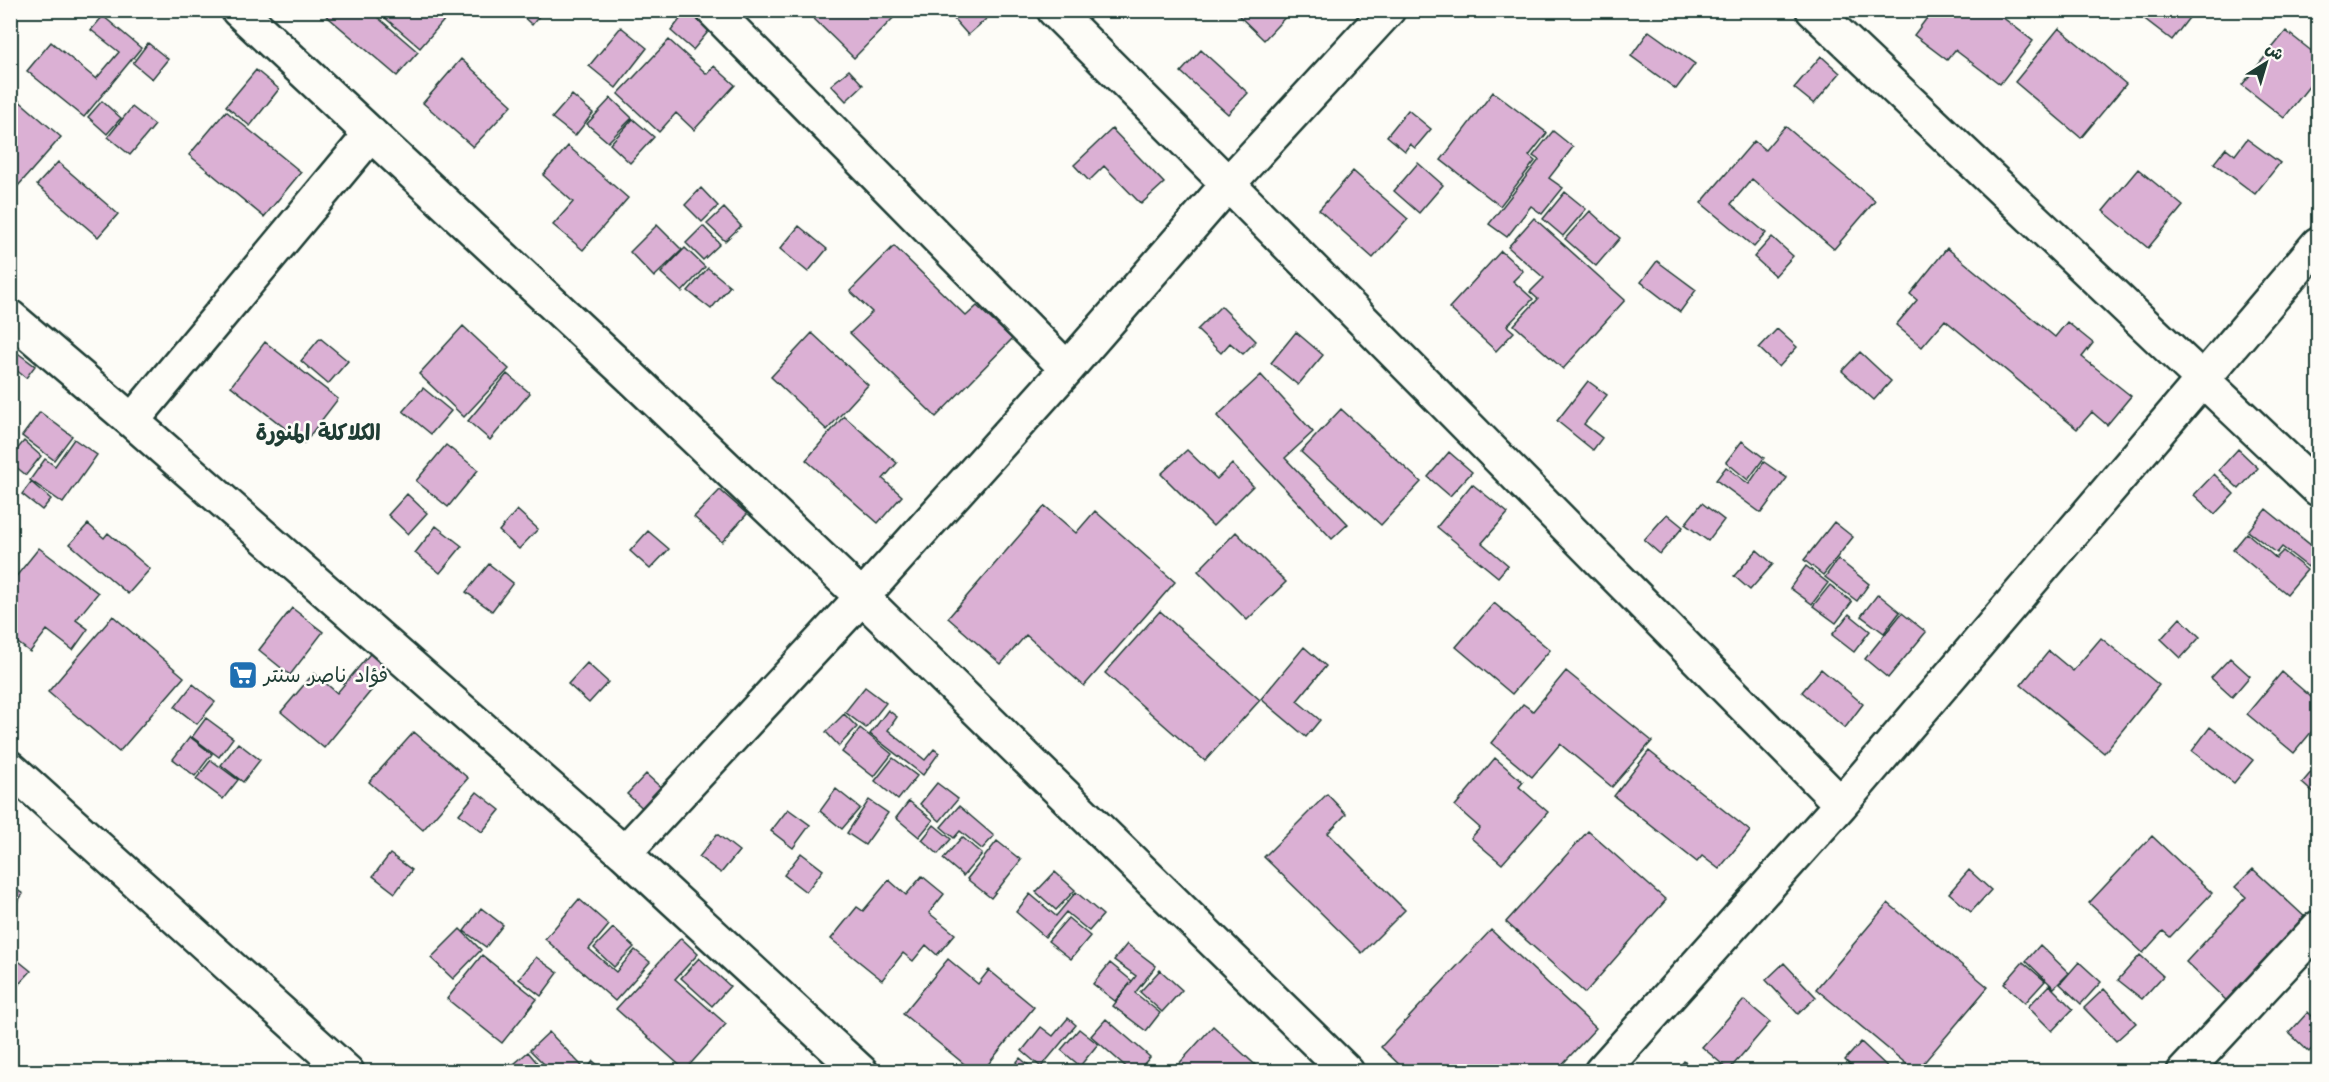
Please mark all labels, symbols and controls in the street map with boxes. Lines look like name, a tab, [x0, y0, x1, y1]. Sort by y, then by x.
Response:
north arrow	[2236, 33, 2296, 93]
text: ش	[2261, 38, 2288, 65]
district label: الكلاكلة المنورة	[255, 418, 381, 447]
supermarket icon: فؤاد ناصر سنتر	[227, 659, 259, 691]
place label: فؤاد ناصر سنتر	[262, 661, 388, 689]

